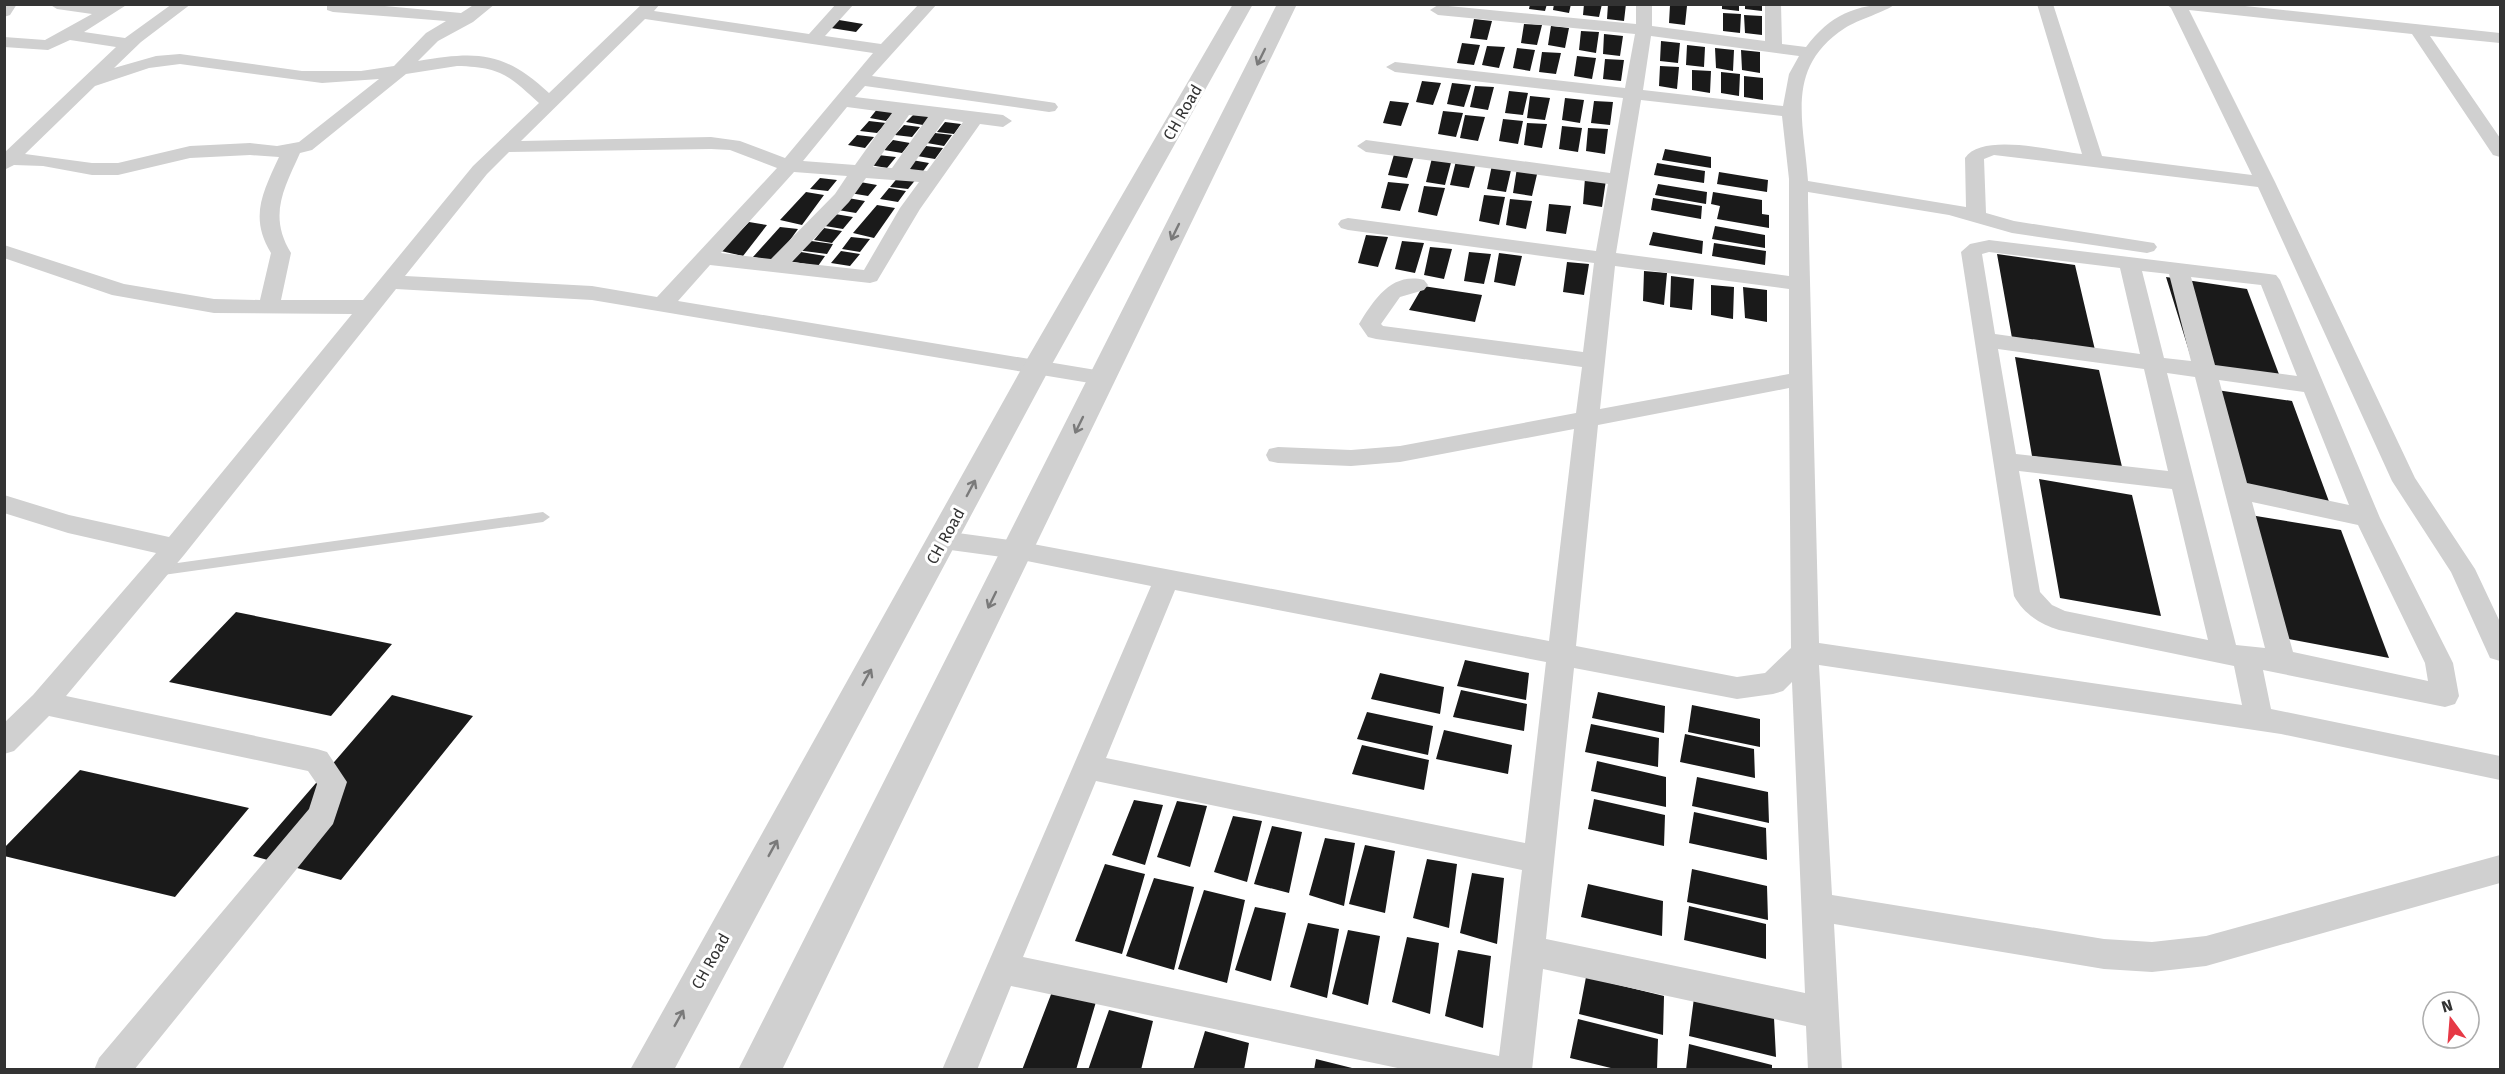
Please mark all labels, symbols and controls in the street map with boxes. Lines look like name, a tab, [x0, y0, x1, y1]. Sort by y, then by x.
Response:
one-way arrow	[1255, 47, 1267, 65]
street label: CH Road	[1159, 81, 1206, 143]
one-way arrow	[1168, 222, 1180, 240]
one-way arrow	[1072, 416, 1084, 434]
one-way arrow	[966, 479, 977, 497]
street label: CH Road	[922, 505, 969, 568]
one-way arrow	[986, 590, 997, 608]
one-way arrow	[861, 669, 873, 686]
one-way arrow	[768, 839, 779, 857]
street label: CH Road	[687, 930, 734, 993]
north arrow	[2421, 990, 2481, 1050]
text: N	[2439, 995, 2455, 1017]
one-way arrow	[673, 1010, 685, 1027]

